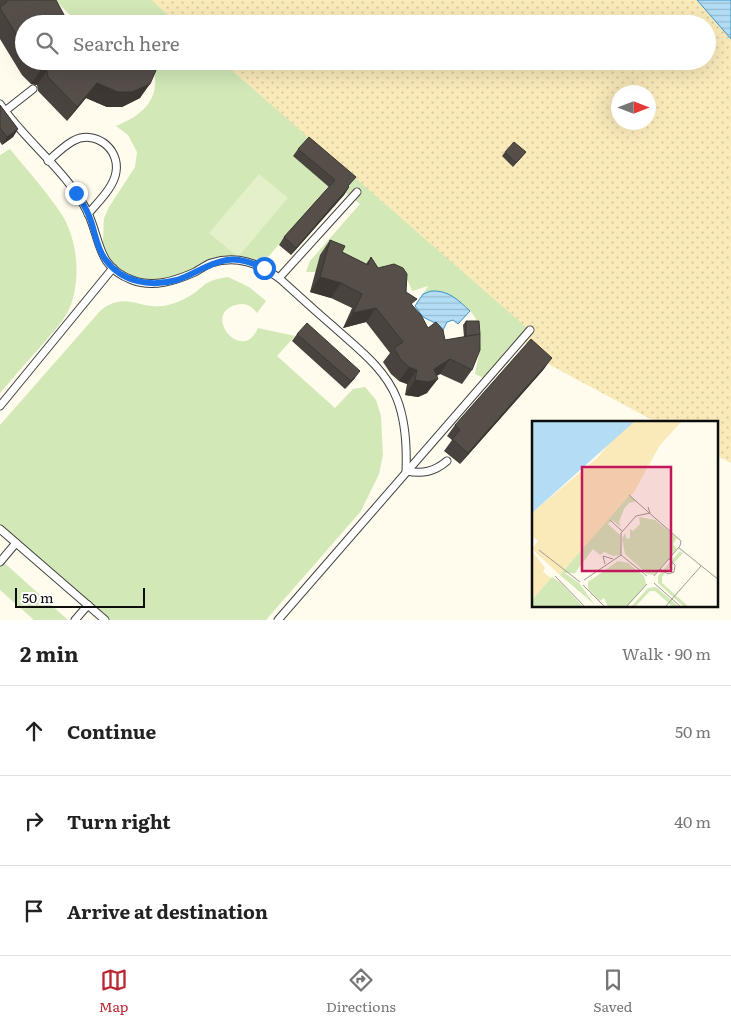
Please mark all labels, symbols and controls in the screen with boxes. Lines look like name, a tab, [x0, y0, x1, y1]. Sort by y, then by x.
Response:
search box	[15, 15, 716, 70]
icon: search	[33, 29, 61, 57]
text: Search here	[73, 29, 180, 57]
north arrow	[611, 85, 656, 130]
route end	[65, 182, 88, 205]
route start	[253, 257, 276, 280]
inset map	[532, 421, 718, 608]
scale bar	[15, 585, 145, 608]
text: 50 m	[22, 587, 54, 607]
text: 2 min	[20, 637, 79, 668]
text: Walk · 90 m	[622, 641, 711, 665]
icon: ahead	[20, 717, 48, 745]
text: Continue	[67, 717, 156, 745]
text: 50 m	[675, 719, 711, 743]
icon: right	[20, 807, 48, 835]
text: Turn right	[67, 807, 171, 835]
text: 40 m	[674, 809, 711, 833]
icon: arrive	[20, 897, 48, 925]
text: Arrive at destination	[67, 897, 268, 925]
tab: Map	[99, 966, 129, 1016]
tab: Directions	[326, 966, 396, 1016]
tab: Saved	[593, 966, 632, 1016]

